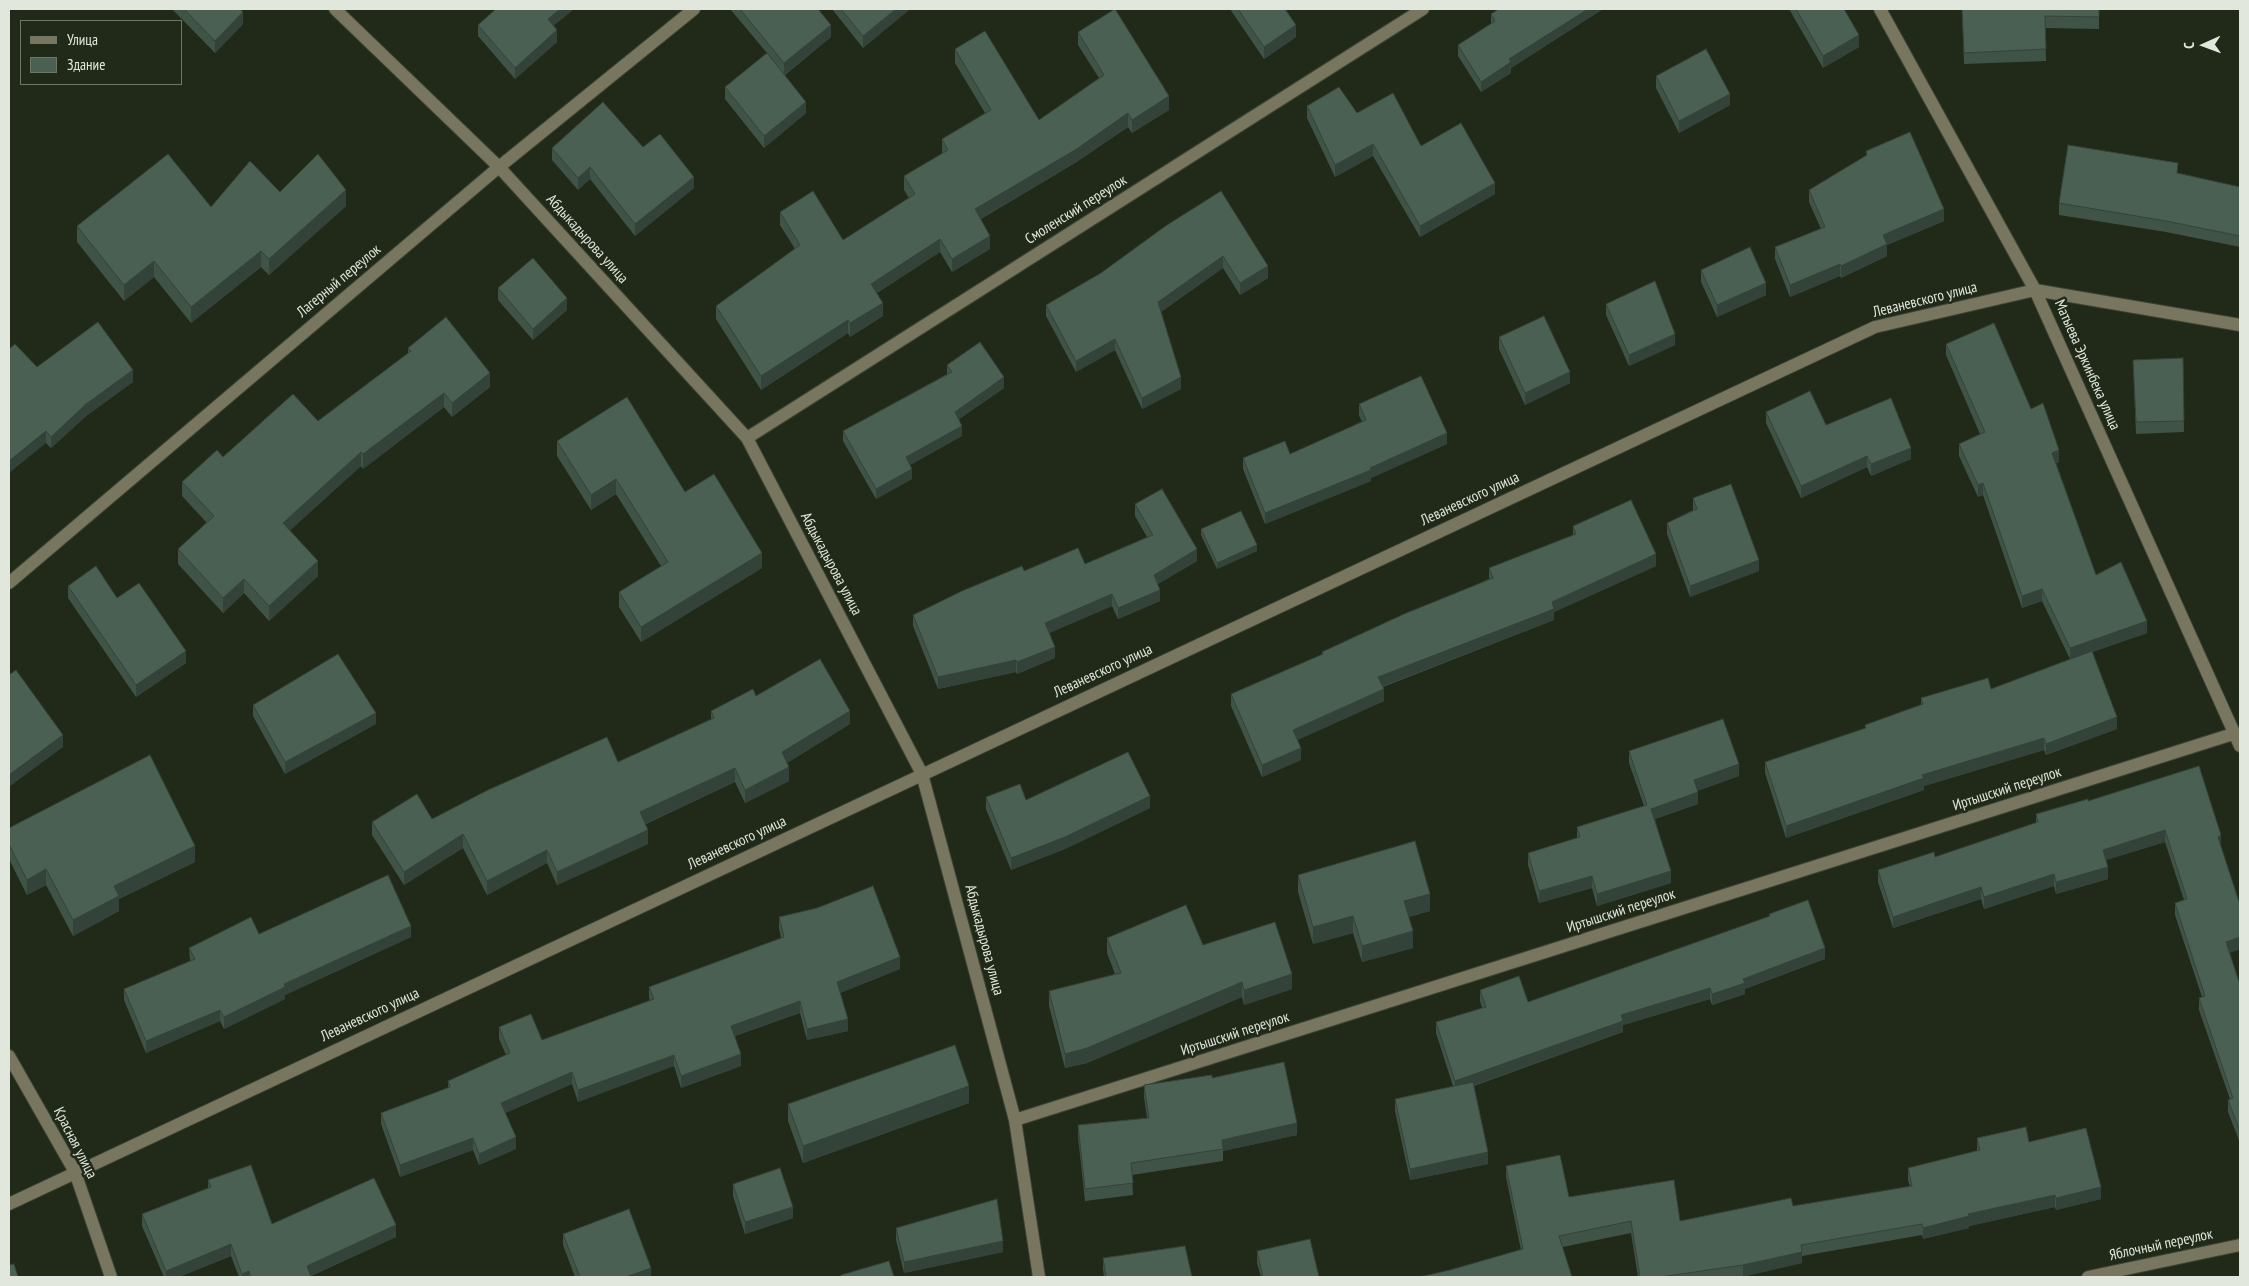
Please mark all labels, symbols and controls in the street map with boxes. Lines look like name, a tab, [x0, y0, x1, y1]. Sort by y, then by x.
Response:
legend	[20, 20, 182, 85]
north arrow	[2179, 20, 2229, 70]
text: Улица	[67, 30, 98, 49]
text: С	[2180, 42, 2198, 49]
text: Здание	[67, 55, 105, 74]
street label: Смоленский переулок	[1022, 172, 1130, 248]
street label: Абдыкадырова улица	[542, 191, 632, 287]
street label: Лагерный переулок	[293, 241, 385, 321]
street label: Леваневского улица	[1871, 278, 1979, 322]
street label: Матыева Эркинбека улица	[2050, 297, 2124, 433]
street label: Леваневского улица	[1418, 468, 1522, 530]
street label: Абдыкадырова улица	[796, 510, 866, 618]
street label: Леваневского улица	[1051, 640, 1155, 702]
street label: Иртышский переулок	[1951, 763, 2063, 815]
street label: Леваневского улица	[685, 812, 789, 874]
street label: Абдыкадырова улица	[961, 883, 1007, 997]
street label: Иртышский переулок	[1565, 885, 1677, 937]
street label: Леваневского улица	[318, 984, 422, 1046]
street label: Иртышский переулок	[1179, 1008, 1291, 1060]
street label: Красная улица	[49, 1104, 101, 1182]
street label: Яблочный переулок	[2108, 1225, 2214, 1265]

